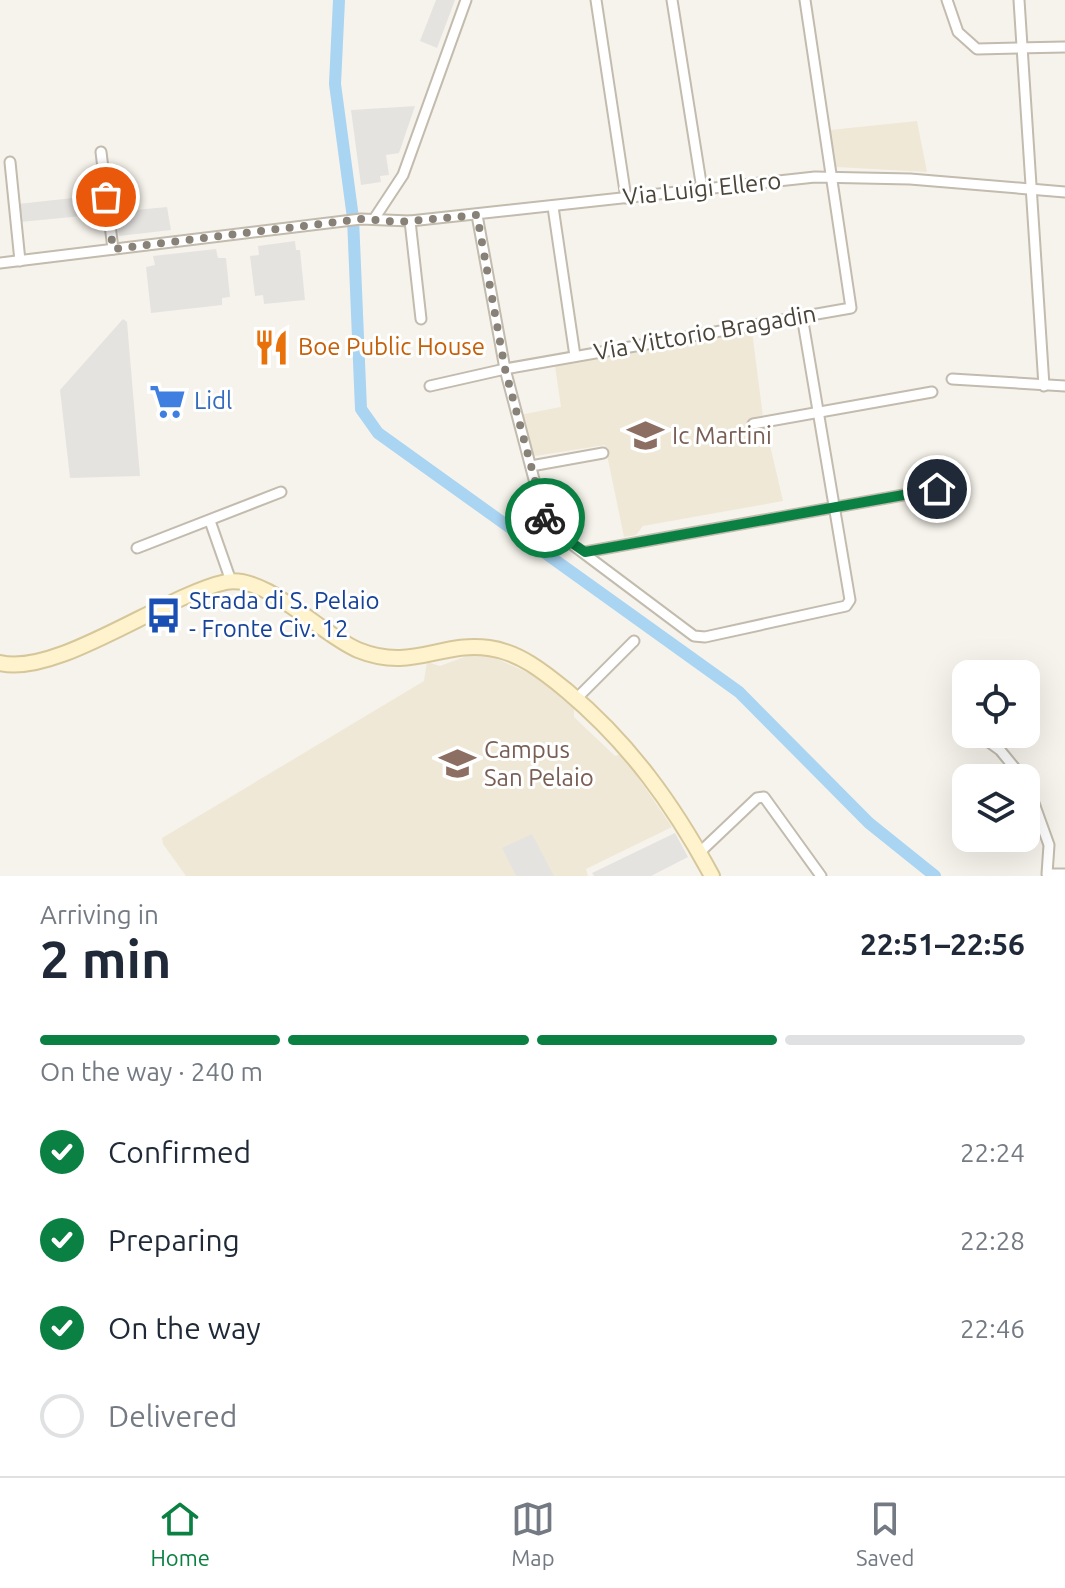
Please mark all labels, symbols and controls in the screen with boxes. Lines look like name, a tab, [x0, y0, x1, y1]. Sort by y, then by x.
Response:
pin	[72, 163, 140, 231]
street label: Via Luigi Ellero	[621, 167, 782, 210]
icon: bag	[84, 175, 128, 219]
street label: Via Vittorio Bragadin	[592, 300, 818, 365]
restaurant icon: Boe Public House	[253, 328, 291, 366]
place label: Boe Public House	[298, 333, 485, 360]
supermarket icon: Lidl	[149, 382, 187, 420]
place label: Lidl	[194, 387, 232, 414]
school or university icon: Ic Martini	[627, 417, 665, 455]
place label: Ic Martini	[672, 422, 772, 449]
pin	[903, 455, 971, 523]
icon: home	[915, 467, 959, 511]
courier	[505, 478, 585, 558]
icon: bike	[523, 496, 567, 540]
place label: Strada di S. Pelaio - Fronte Civ. 12	[189, 587, 380, 642]
bus stop icon: Strada di S. Pelaio - Fronte Civ. 12	[144, 596, 182, 634]
map controls	[952, 660, 1040, 852]
button: locate	[952, 660, 1040, 748]
place label: Campus San Pelaio	[484, 736, 594, 791]
school or university icon: Campus San Pelaio	[439, 745, 477, 783]
button: layers	[952, 764, 1040, 852]
text: Arriving in	[40, 900, 159, 929]
text: 22:51–22:56	[860, 927, 1025, 961]
text: 2 min	[40, 930, 171, 988]
text: On the way · 240 m	[40, 1057, 263, 1086]
icon: check	[40, 1130, 84, 1174]
text: Confirmed	[108, 1135, 251, 1169]
text: 22:24	[960, 1138, 1025, 1167]
icon: check	[40, 1218, 84, 1262]
text: Preparing	[108, 1223, 240, 1257]
text: 22:28	[960, 1226, 1025, 1255]
icon: check	[40, 1306, 84, 1350]
text: On the way	[108, 1311, 261, 1345]
text: 22:46	[960, 1314, 1025, 1343]
text: Delivered	[108, 1399, 237, 1433]
tab: Home	[151, 1497, 210, 1570]
tab: Map	[511, 1497, 555, 1570]
tab: Saved	[856, 1497, 914, 1570]

